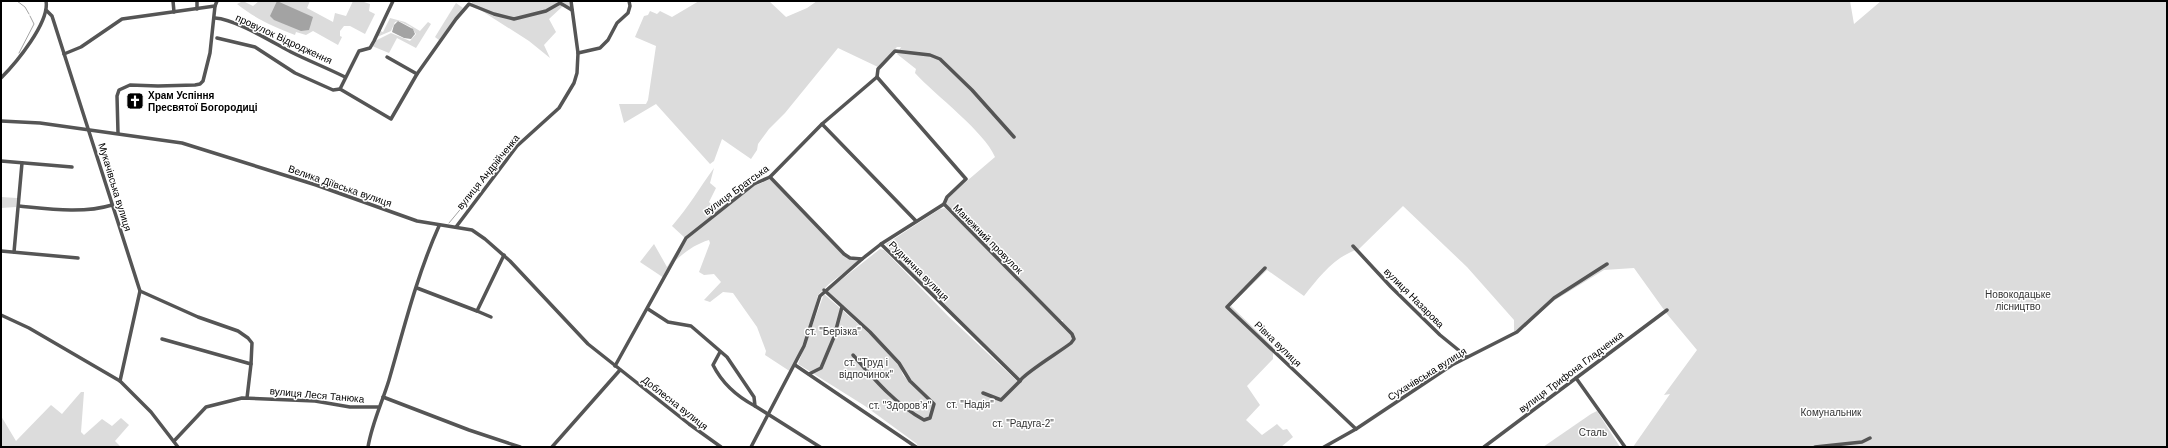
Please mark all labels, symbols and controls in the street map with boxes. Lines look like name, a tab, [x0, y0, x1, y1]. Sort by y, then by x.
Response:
street label: провулок Відродження	[234, 12, 334, 66]
place label: Храм Успіння Пресвятої Богородиці	[148, 90, 258, 113]
church icon: Храм Успіння Пресвятої Богородиці	[125, 91, 145, 111]
street label: вулиця Андрійченка	[454, 132, 522, 212]
street label: Мукачівська вулиця	[96, 142, 134, 232]
street label: Велика Діївська вулиця	[287, 163, 393, 209]
street label: вулиця Братська	[701, 163, 771, 217]
street label: Манежний провулок	[951, 202, 1025, 276]
street label: Руднична вулиця	[887, 239, 951, 303]
street label: вулиця Назарова	[1382, 266, 1446, 330]
park label: Новокодацьке лісництво	[1985, 289, 2051, 312]
street label: Рівна вулиця	[1252, 319, 1304, 369]
park label: ст. "Берізка"	[805, 326, 861, 337]
street label: вулиця Трифона Гладченка	[1517, 329, 1626, 415]
street label: Сухачівська вулиця	[1386, 345, 1468, 403]
park label: ст. "Труд і відпочинок"	[839, 357, 893, 380]
street label: Доблесна вулиця	[640, 374, 710, 432]
street label: вулиця Леся Танюка	[269, 385, 365, 405]
park label: ст. "Надія"	[946, 399, 994, 410]
park label: ст. "Здоров’я"	[869, 400, 932, 411]
park label: Комунальник	[1801, 407, 1862, 418]
park label: ст. "Радуга-2"	[992, 418, 1054, 429]
park label: Сталь	[1579, 427, 1607, 438]

